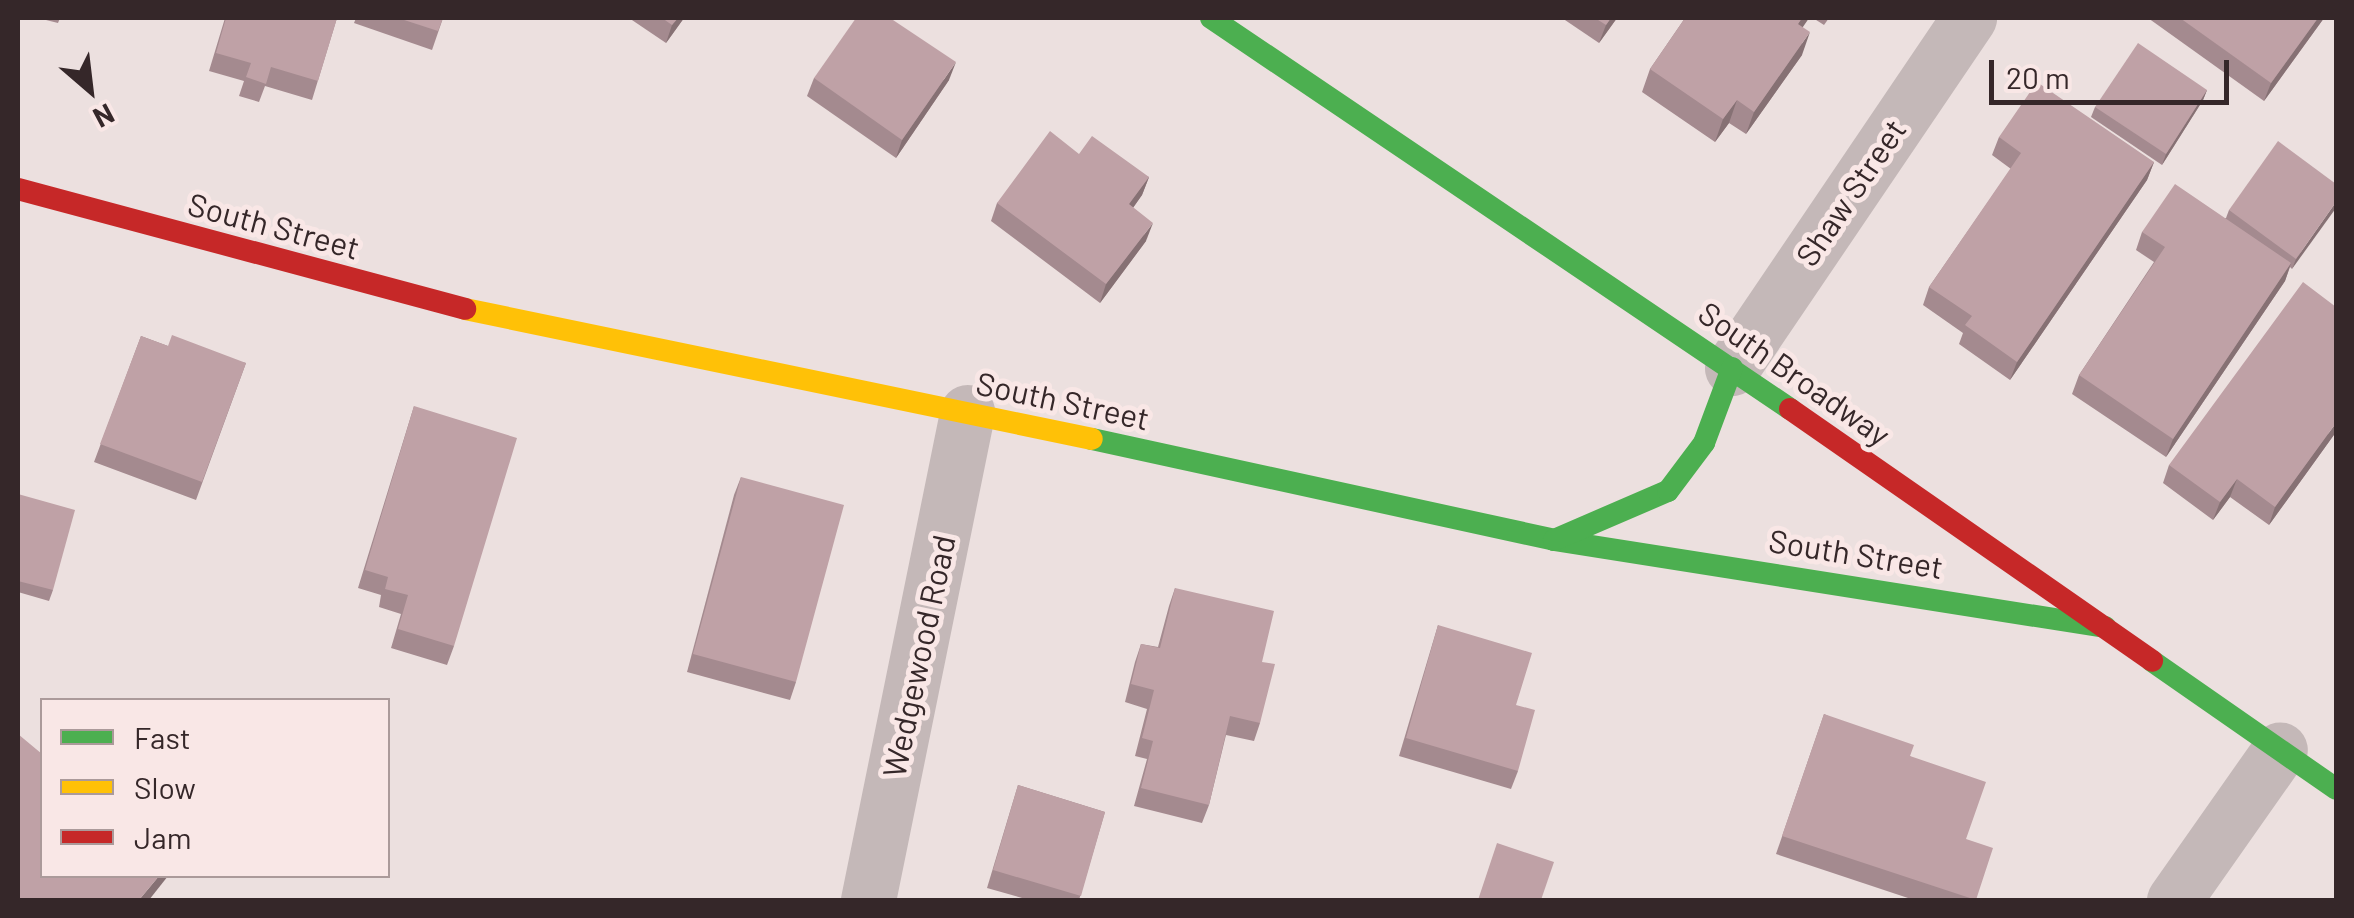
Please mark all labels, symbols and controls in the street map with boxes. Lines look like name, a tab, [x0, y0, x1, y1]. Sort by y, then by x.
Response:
north arrow	[40, 40, 140, 140]
scale bar	[1994, 40, 2234, 102]
text: 20 m	[2006, 59, 2070, 95]
text: N	[88, 97, 120, 136]
street label: Shaw Street	[1787, 111, 1913, 273]
street label: South Street	[184, 184, 364, 266]
street label: South Broadway	[1692, 293, 1898, 453]
street label: South Street	[973, 363, 1153, 437]
street label: South Street	[1766, 520, 1946, 586]
street label: Wedgewood Road	[874, 531, 962, 781]
legend	[40, 698, 390, 878]
text: Fast	[134, 719, 191, 755]
text: Slow	[134, 769, 196, 805]
text: Jam	[134, 819, 191, 855]

